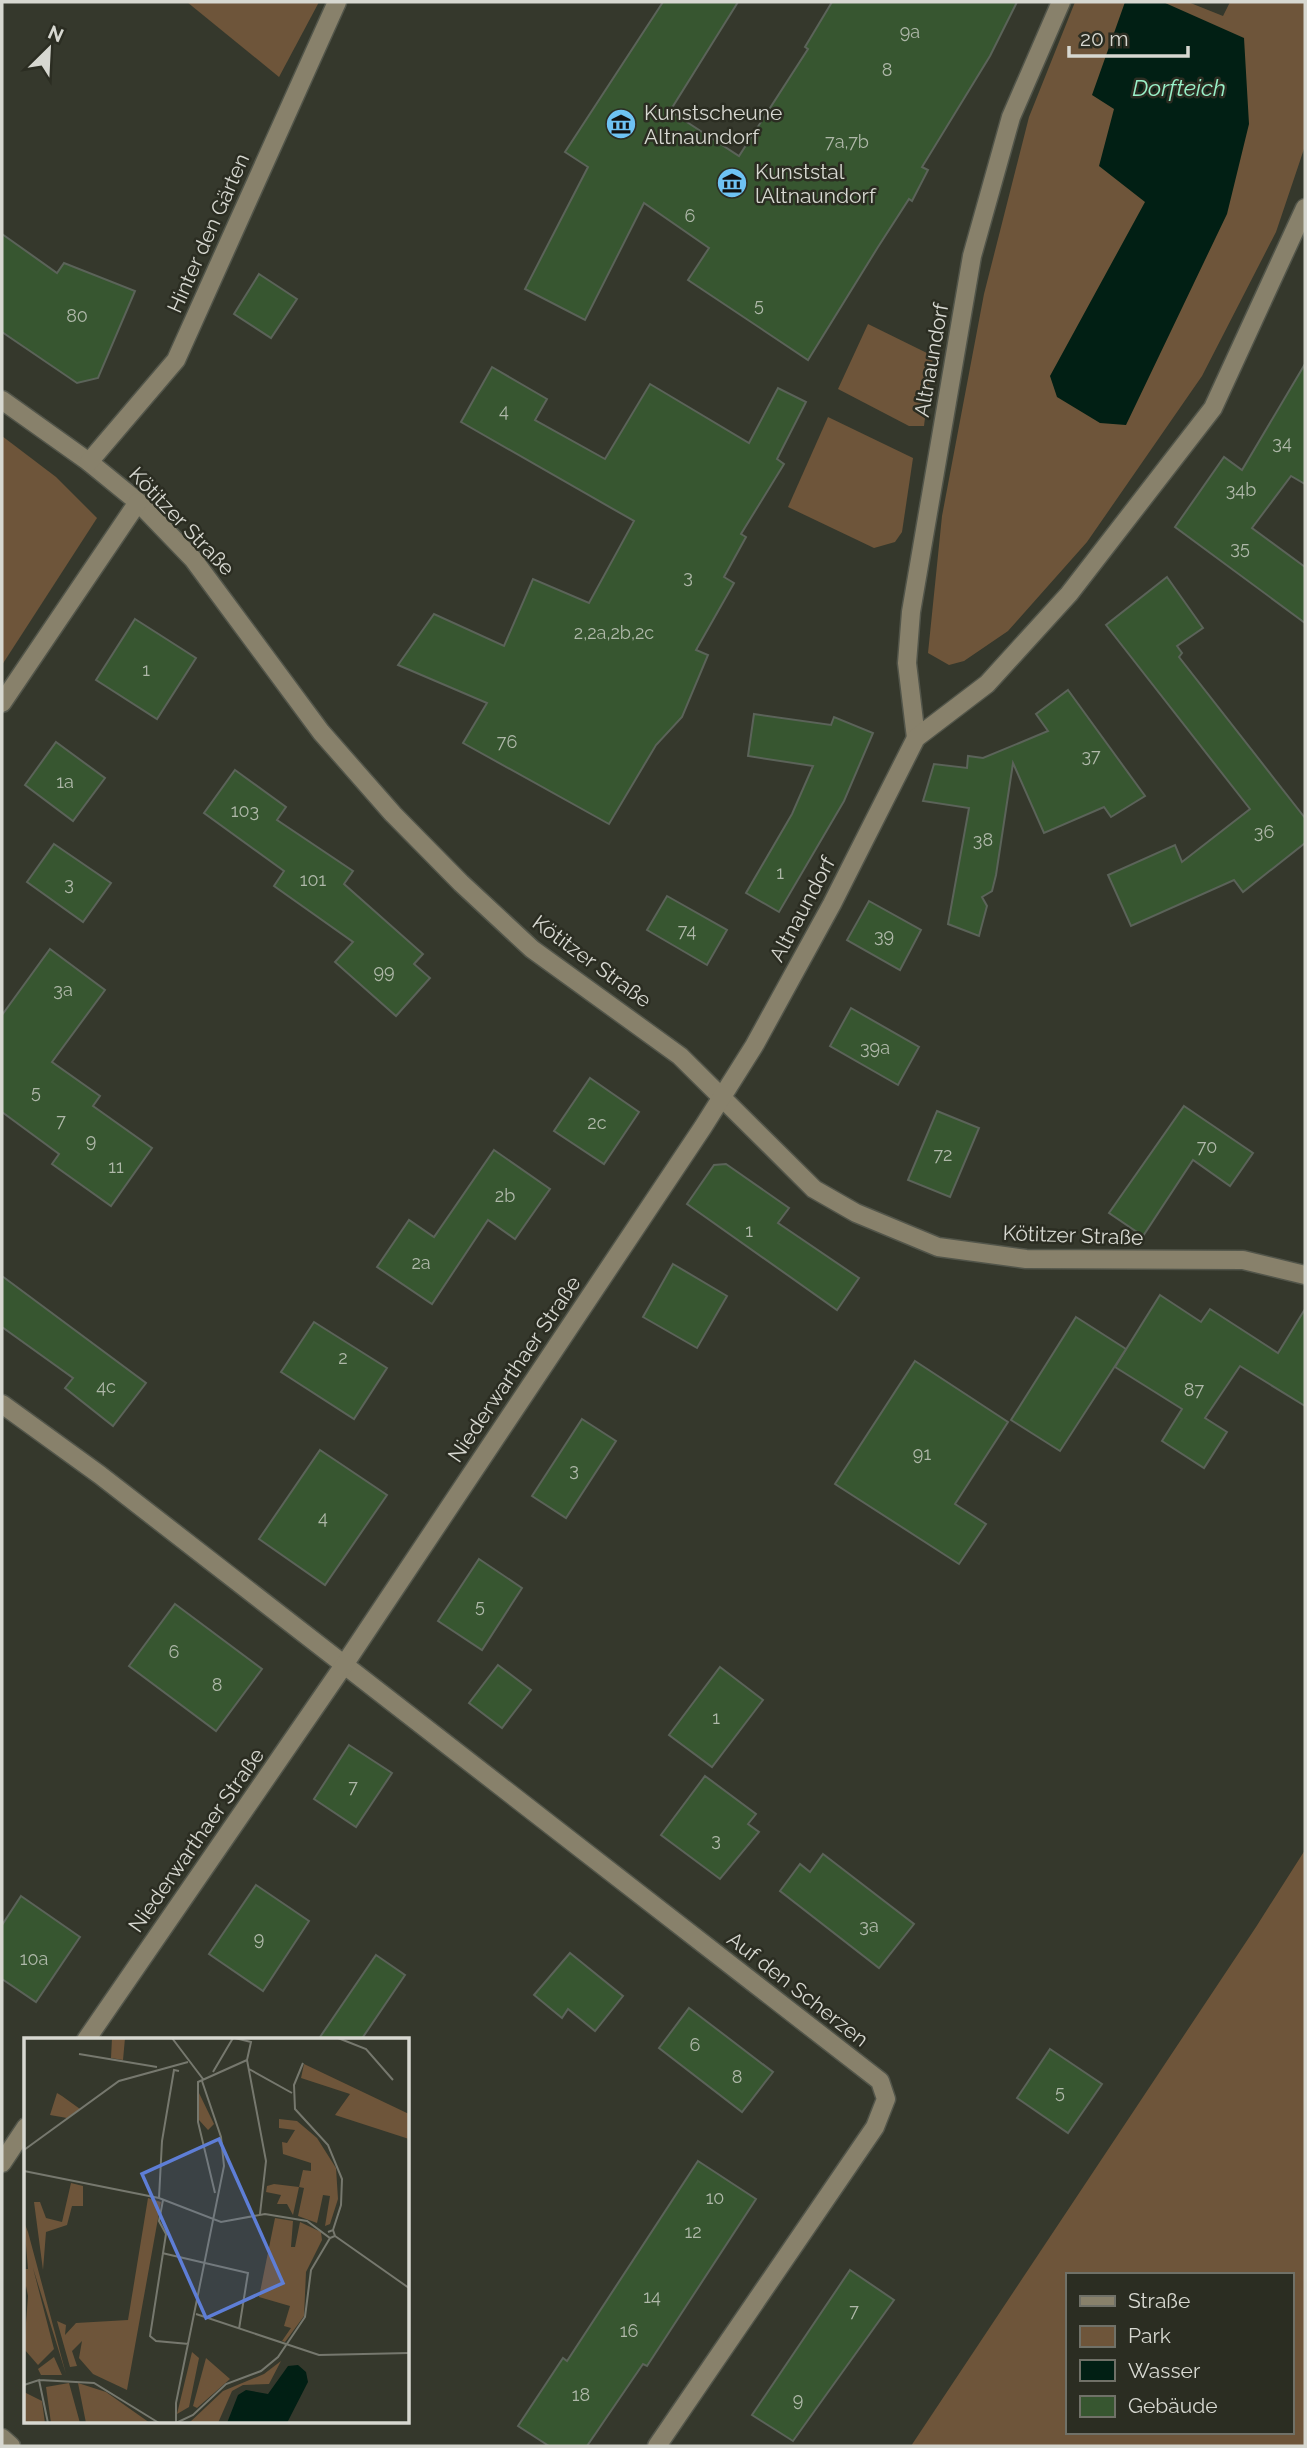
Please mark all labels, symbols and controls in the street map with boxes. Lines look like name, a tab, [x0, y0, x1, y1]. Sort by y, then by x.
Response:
north arrow	[14, 14, 84, 84]
scale bar	[1069, 14, 1188, 58]
text: N	[45, 20, 67, 46]
house number: 9a	[900, 21, 920, 42]
text: 20 m	[1080, 26, 1128, 51]
house number: 8	[882, 59, 892, 80]
water label: Dorfteich	[1132, 74, 1226, 101]
place label: Kunstscheune Altnaundorf	[644, 100, 782, 149]
museum icon: Kunstscheune Altnaundorf	[604, 107, 638, 141]
house number: 7a,7b	[825, 131, 869, 152]
street label: Hinter den Gärten	[162, 149, 254, 317]
place label: Kunststal lAltnaundorf	[755, 159, 877, 208]
museum icon: Kunststal lAltnaundorf	[715, 166, 749, 200]
house number: 6	[685, 205, 696, 226]
house number: 5	[754, 294, 764, 315]
street label: Altnaundorf	[909, 300, 953, 419]
house number: 80	[66, 305, 88, 326]
house number: 4	[499, 400, 509, 421]
house number: 34	[1272, 432, 1292, 453]
street label: Kötitzer Straße	[124, 462, 240, 580]
house number: 34b	[1226, 479, 1256, 500]
house number: 35	[1230, 537, 1250, 558]
house number: 3	[683, 566, 693, 587]
house number: 2,2a,2b,2c	[574, 622, 654, 643]
house number: 1	[142, 659, 150, 680]
house number: 76	[497, 731, 517, 752]
house number: 37	[1081, 745, 1101, 766]
house number: 1a	[56, 771, 74, 792]
house number: 103	[231, 800, 259, 821]
house number: 36	[1254, 821, 1274, 842]
house number: 38	[973, 829, 993, 850]
street label: Altnaundorf	[764, 851, 841, 966]
house number: 1	[776, 862, 784, 883]
house number: 101	[300, 869, 327, 890]
house number: 3	[64, 873, 74, 894]
street label: Kötitzer Straße	[528, 910, 656, 1012]
house number: 74	[678, 920, 696, 941]
house number: 39	[874, 925, 894, 946]
house number: 99	[373, 961, 395, 982]
house number: 3a	[53, 979, 73, 1000]
house number: 39a	[860, 1037, 890, 1058]
house number: 5	[31, 1081, 41, 1102]
house number: 7	[56, 1110, 66, 1131]
house number: 2c	[587, 1112, 607, 1133]
house number: 9	[86, 1130, 96, 1151]
house number: 70	[1197, 1136, 1217, 1157]
house number: 72	[933, 1144, 953, 1165]
house number: 11	[108, 1156, 124, 1177]
house number: 2b	[495, 1185, 515, 1206]
house number: 1	[745, 1220, 753, 1241]
street label: Kötitzer Straße	[1002, 1220, 1144, 1250]
house number: 2a	[411, 1252, 431, 1273]
street label: Niederwarthaer Straße	[442, 1271, 586, 1467]
house number: 2	[338, 1347, 348, 1368]
house number: 4c	[96, 1376, 116, 1397]
house number: 87	[1184, 1379, 1205, 1400]
house number: 91	[913, 1443, 931, 1464]
house number: 3	[569, 1459, 579, 1480]
house number: 4	[318, 1507, 328, 1528]
house number: 5	[475, 1595, 485, 1616]
house number: 6	[169, 1641, 180, 1662]
house number: 8	[212, 1674, 222, 1695]
house number: 1	[712, 1707, 720, 1728]
street label: Niederwarthaer Straße	[123, 1743, 269, 1937]
house number: 7	[348, 1776, 358, 1797]
house number: 3	[711, 1829, 721, 1850]
house number: 3a	[859, 1915, 879, 1936]
street label: Auf den Scherzen	[722, 1926, 874, 2052]
house number: 9	[254, 1928, 264, 1949]
house number: 10a	[20, 1948, 48, 1969]
house number: 6	[690, 2034, 701, 2055]
inset map	[24, 2038, 410, 2424]
house number: 8	[732, 2066, 742, 2087]
house number: 5	[1055, 2081, 1065, 2102]
house number: 10	[706, 2187, 724, 2208]
house number: 12	[684, 2221, 702, 2242]
legend	[1066, 2273, 1293, 2434]
house number: 14	[643, 2286, 661, 2307]
text: Straße	[1128, 2288, 1190, 2313]
house number: 7	[849, 2300, 859, 2321]
house number: 16	[620, 2320, 638, 2341]
text: Park	[1128, 2323, 1171, 2348]
text: Wasser	[1128, 2358, 1201, 2383]
house number: 18	[572, 2384, 590, 2405]
house number: 9	[793, 2389, 803, 2410]
text: Gebäude	[1128, 2393, 1218, 2418]

